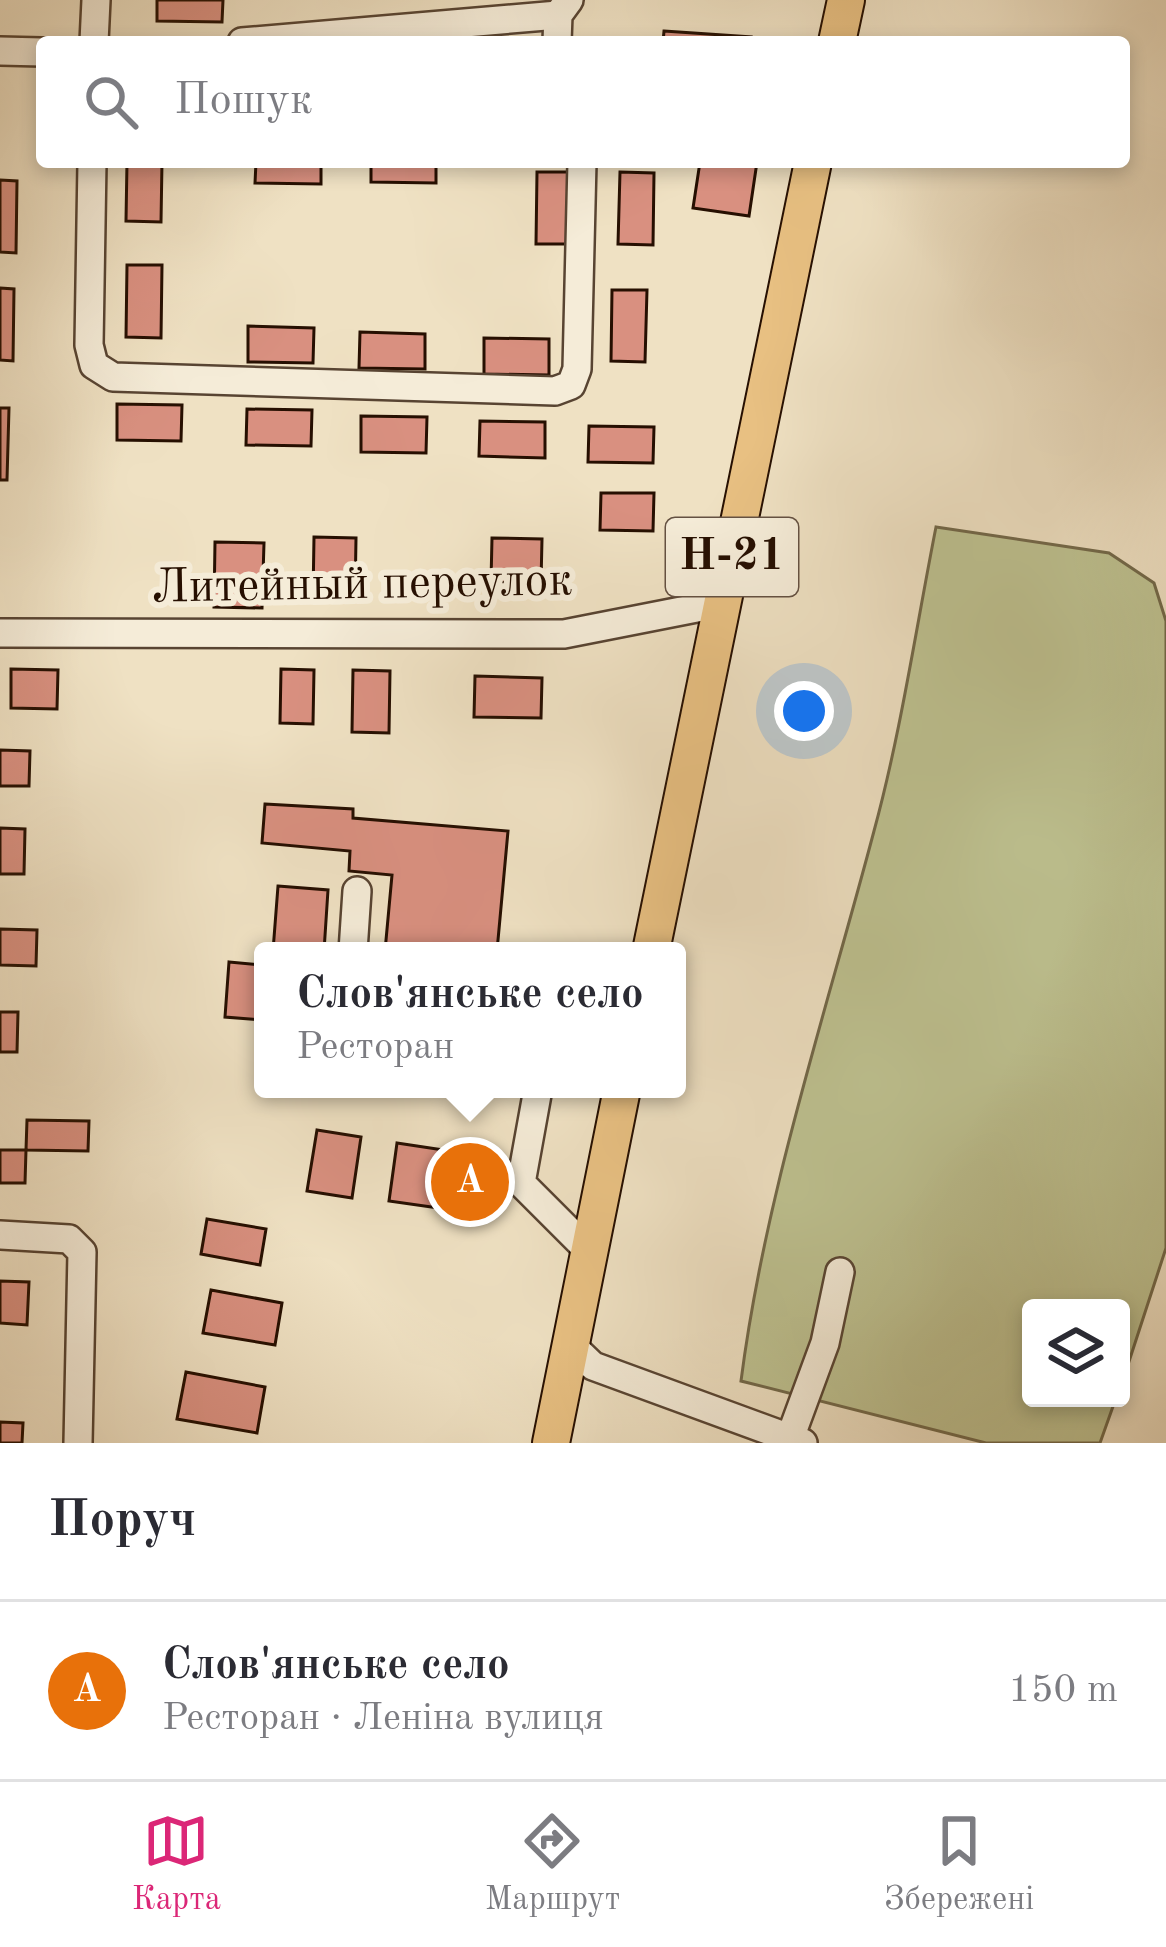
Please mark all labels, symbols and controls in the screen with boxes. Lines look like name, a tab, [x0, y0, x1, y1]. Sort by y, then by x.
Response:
search box	[36, 36, 1130, 168]
icon: search	[78, 69, 144, 135]
text: Пошук	[174, 79, 313, 124]
road number: Н-21	[666, 518, 798, 596]
street label: Литейный переулок	[151, 557, 573, 613]
your location	[774, 681, 834, 741]
popup	[254, 942, 686, 1098]
text: Слов'янське село	[296, 973, 644, 1018]
text: Ресторан	[296, 1028, 454, 1067]
pin: A	[431, 1137, 509, 1227]
map controls	[1022, 1299, 1130, 1407]
button: layers	[1022, 1299, 1130, 1407]
text: Поруч	[48, 1496, 196, 1547]
text: Слов'янське село	[162, 1644, 510, 1689]
text: A	[72, 1671, 102, 1710]
text: 150 m	[1008, 1671, 1118, 1710]
text: Ресторан · Леніна вулиця	[162, 1699, 604, 1738]
tab: Карта	[132, 1808, 221, 1921]
tab: Маршрут	[485, 1808, 620, 1921]
tab: Збережені	[884, 1808, 1034, 1921]

